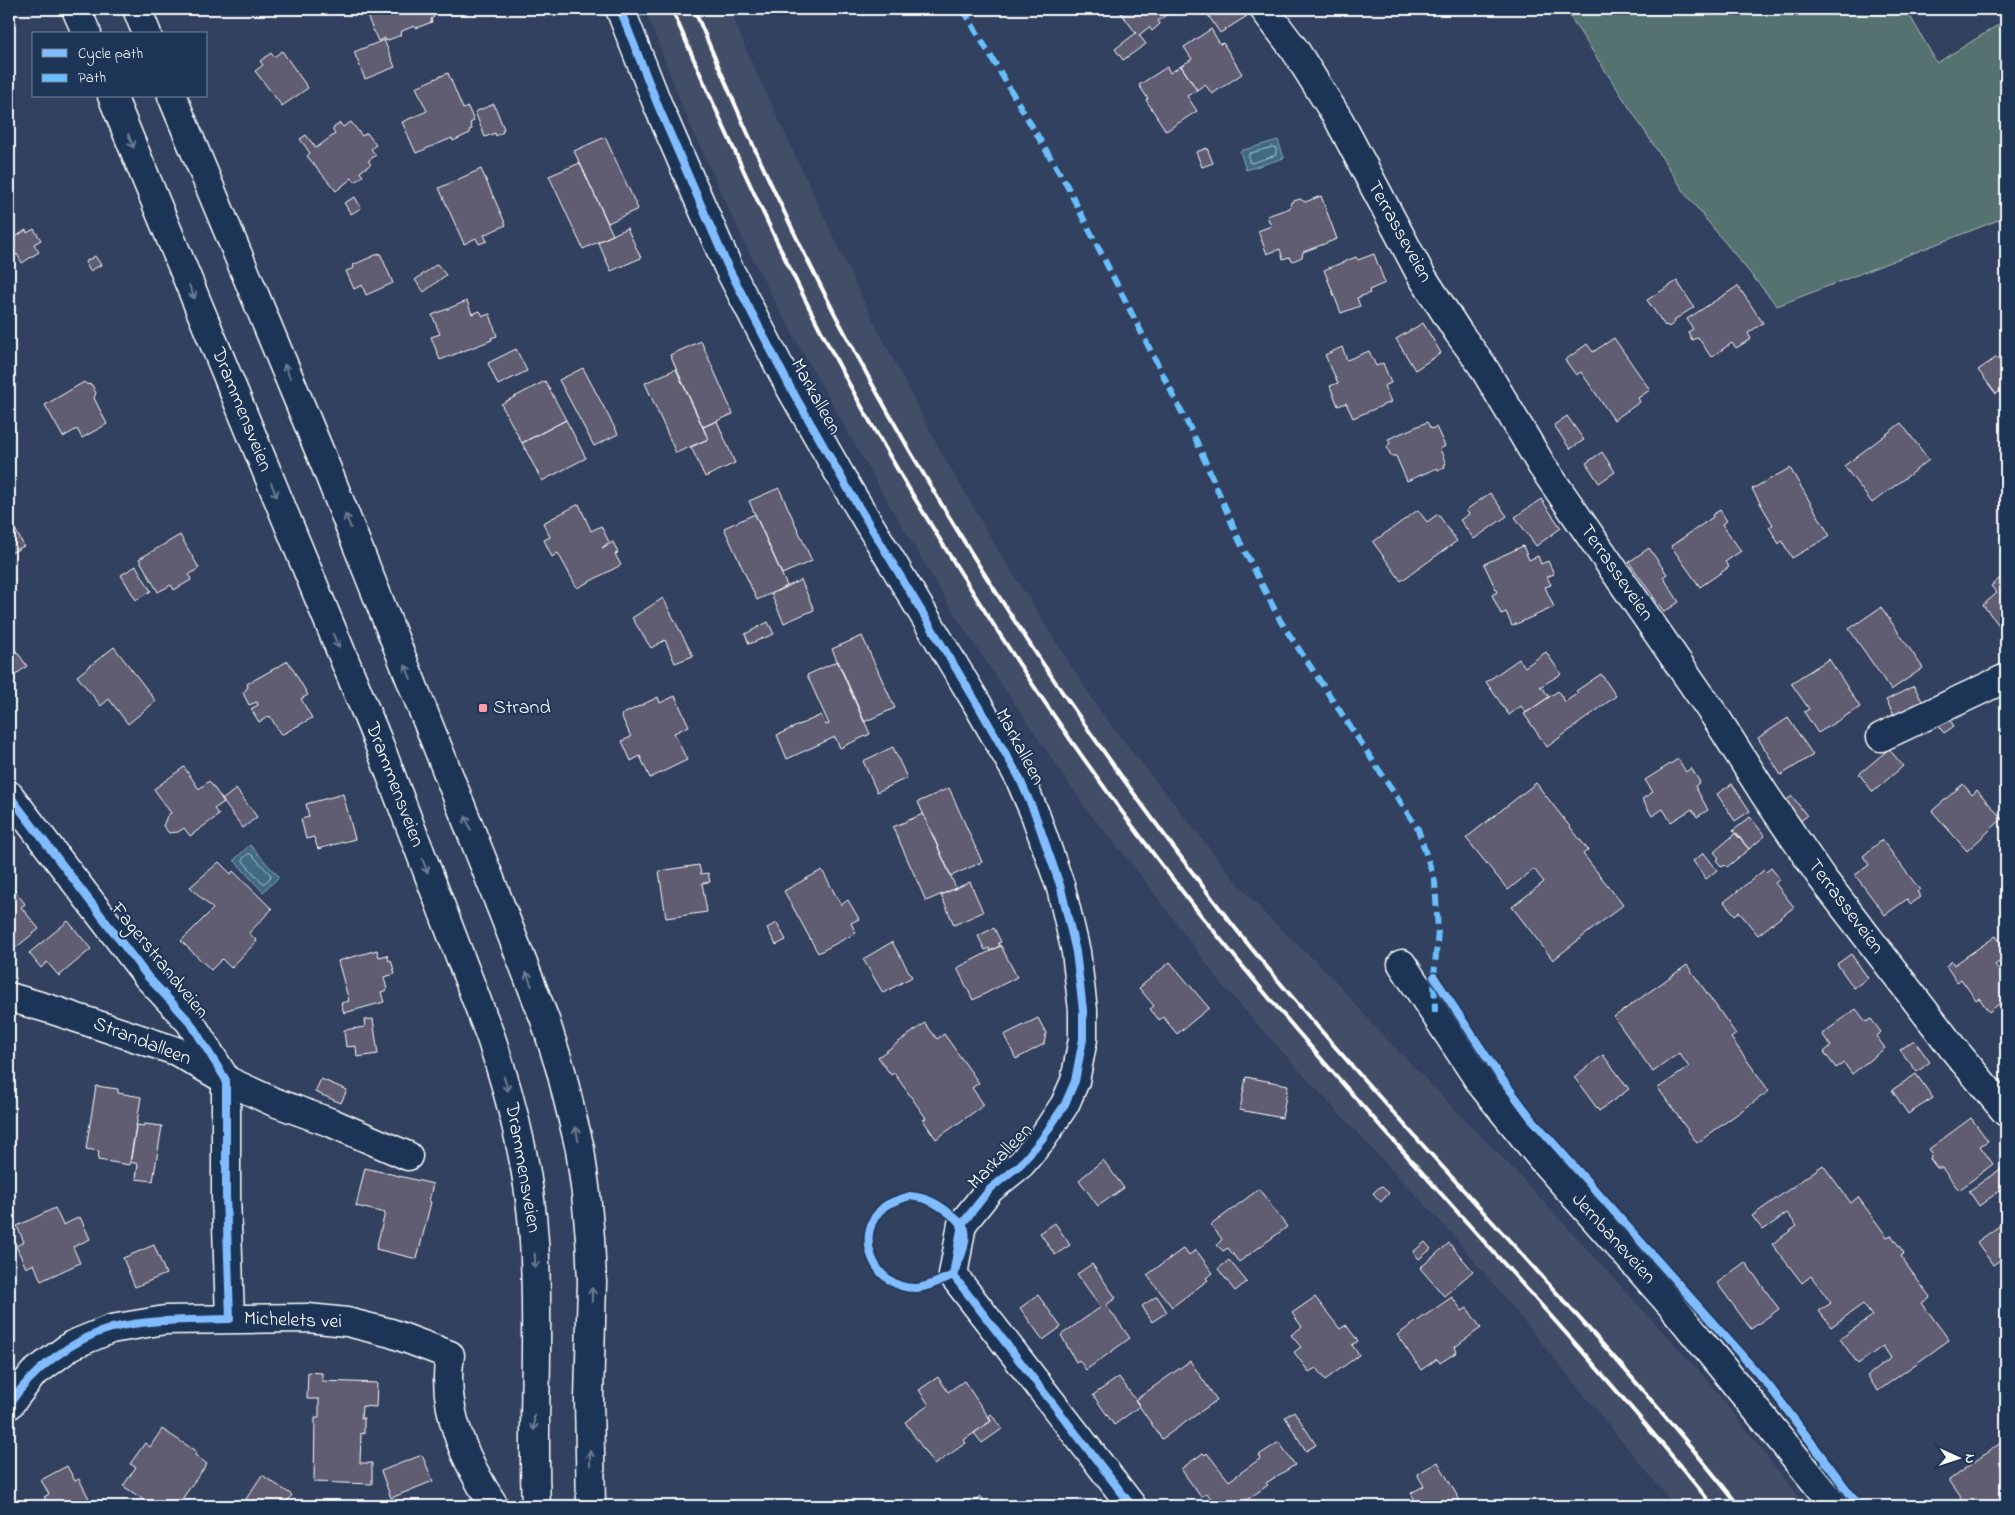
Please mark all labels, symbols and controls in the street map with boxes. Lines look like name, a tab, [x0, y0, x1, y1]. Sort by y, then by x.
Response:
legend	[32, 32, 208, 98]
text: Cycle path	[78, 43, 143, 66]
text: Path	[78, 67, 106, 89]
one-way arrow	[126, 133, 136, 148]
street label: Terrasseveien	[1359, 176, 1439, 288]
one-way arrow	[189, 284, 198, 299]
street label: Drammensveien	[203, 343, 279, 476]
street label: Markalleen	[782, 354, 848, 441]
one-way arrow	[281, 364, 291, 379]
one-way arrow	[270, 482, 280, 497]
one-way arrow	[343, 514, 352, 530]
street label: Terrasseveien	[1572, 519, 1660, 628]
one-way arrow	[332, 633, 341, 648]
one-way arrow	[403, 665, 412, 680]
place label: Strand	[493, 694, 551, 723]
marker: Strand	[477, 702, 489, 714]
street label: Markalleen	[987, 703, 1051, 791]
street label: Drammensveien	[357, 718, 431, 852]
one-way arrow	[463, 816, 472, 832]
street label: Terrasseveien	[1800, 853, 1891, 961]
one-way arrow	[421, 858, 430, 873]
street label: Fagerstrandveien	[101, 896, 215, 1026]
one-way arrow	[524, 971, 533, 987]
street label: Strandalleen	[89, 1010, 195, 1074]
one-way arrow	[502, 1076, 511, 1091]
street label: Drammensveien	[496, 1100, 548, 1235]
street label: Markalleen	[962, 1117, 1040, 1197]
one-way arrow	[571, 1126, 581, 1142]
street label: Jernbaneveien	[1564, 1187, 1662, 1291]
one-way arrow	[530, 1252, 540, 1269]
one-way arrow	[587, 1287, 597, 1304]
street label: Michelets vei	[243, 1305, 343, 1337]
one-way arrow	[529, 1415, 539, 1431]
north arrow	[1932, 1432, 1982, 1482]
one-way arrow	[585, 1450, 595, 1466]
text: N	[1959, 1453, 1980, 1464]

